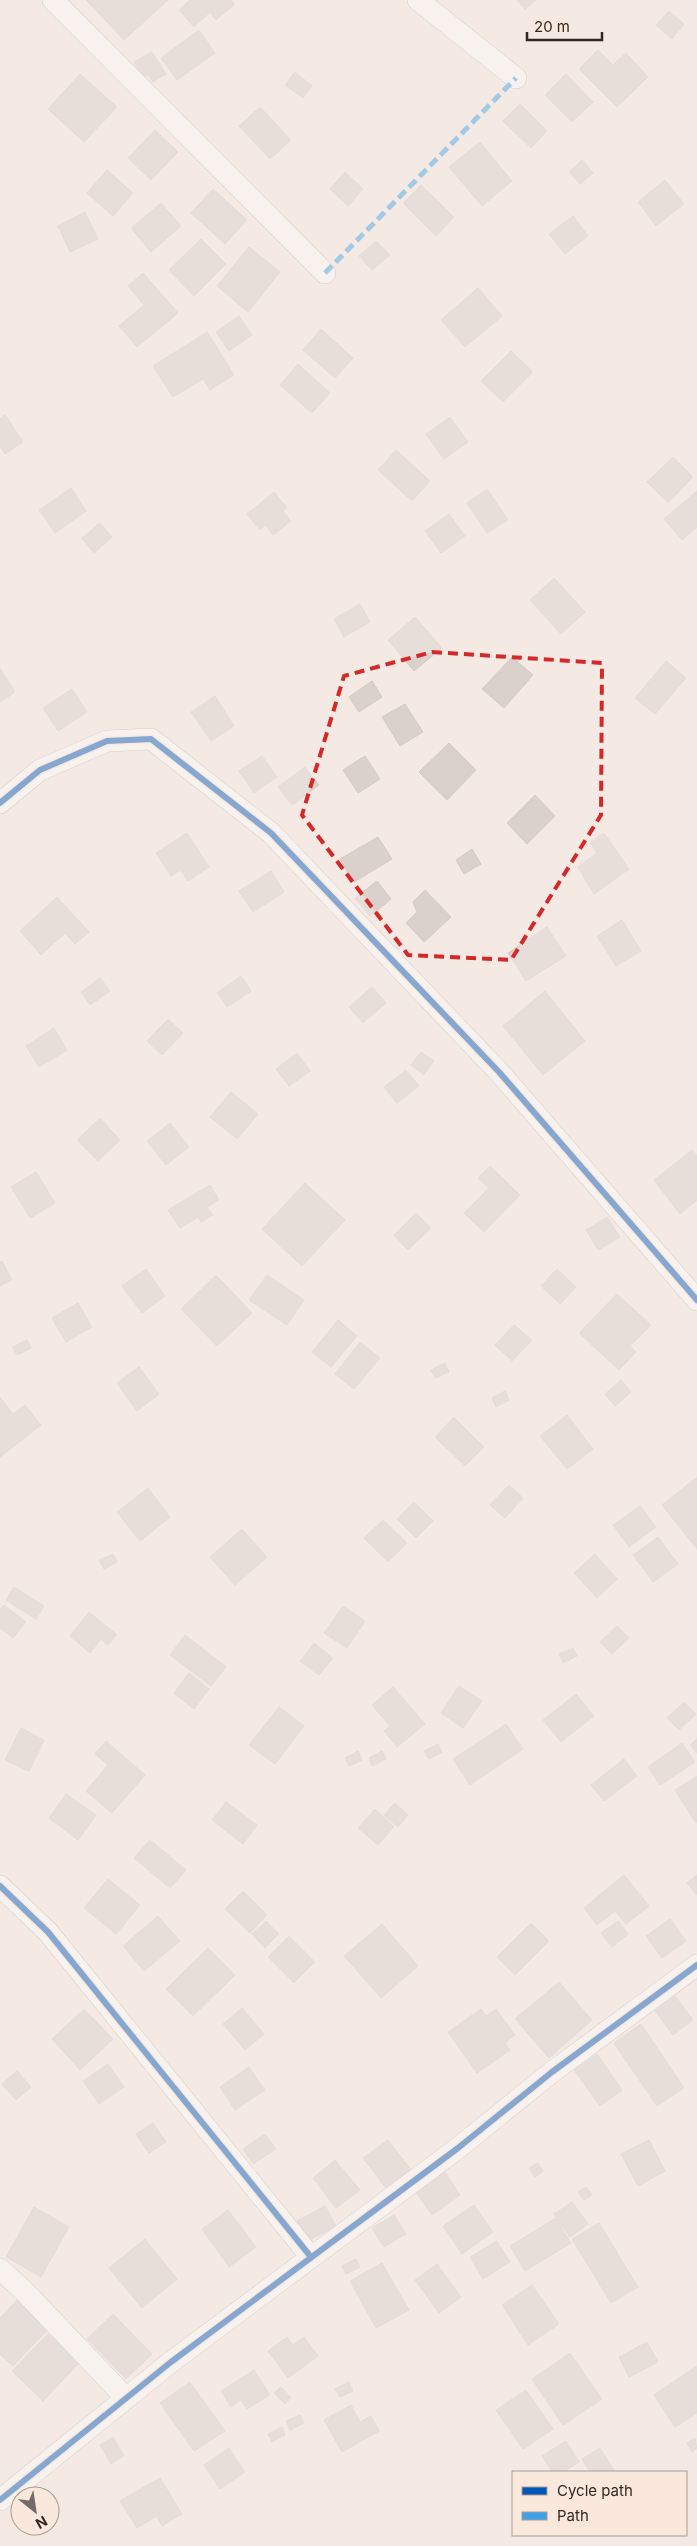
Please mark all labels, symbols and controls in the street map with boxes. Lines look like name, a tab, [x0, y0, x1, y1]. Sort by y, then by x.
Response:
scale bar	[527, 10, 602, 42]
text: 20 m	[534, 17, 570, 36]
legend	[512, 2471, 687, 2536]
text: Cycle path	[557, 2481, 633, 2500]
north arrow	[10, 2486, 60, 2536]
text: Path	[557, 2506, 589, 2525]
text: N	[33, 2513, 51, 2533]

